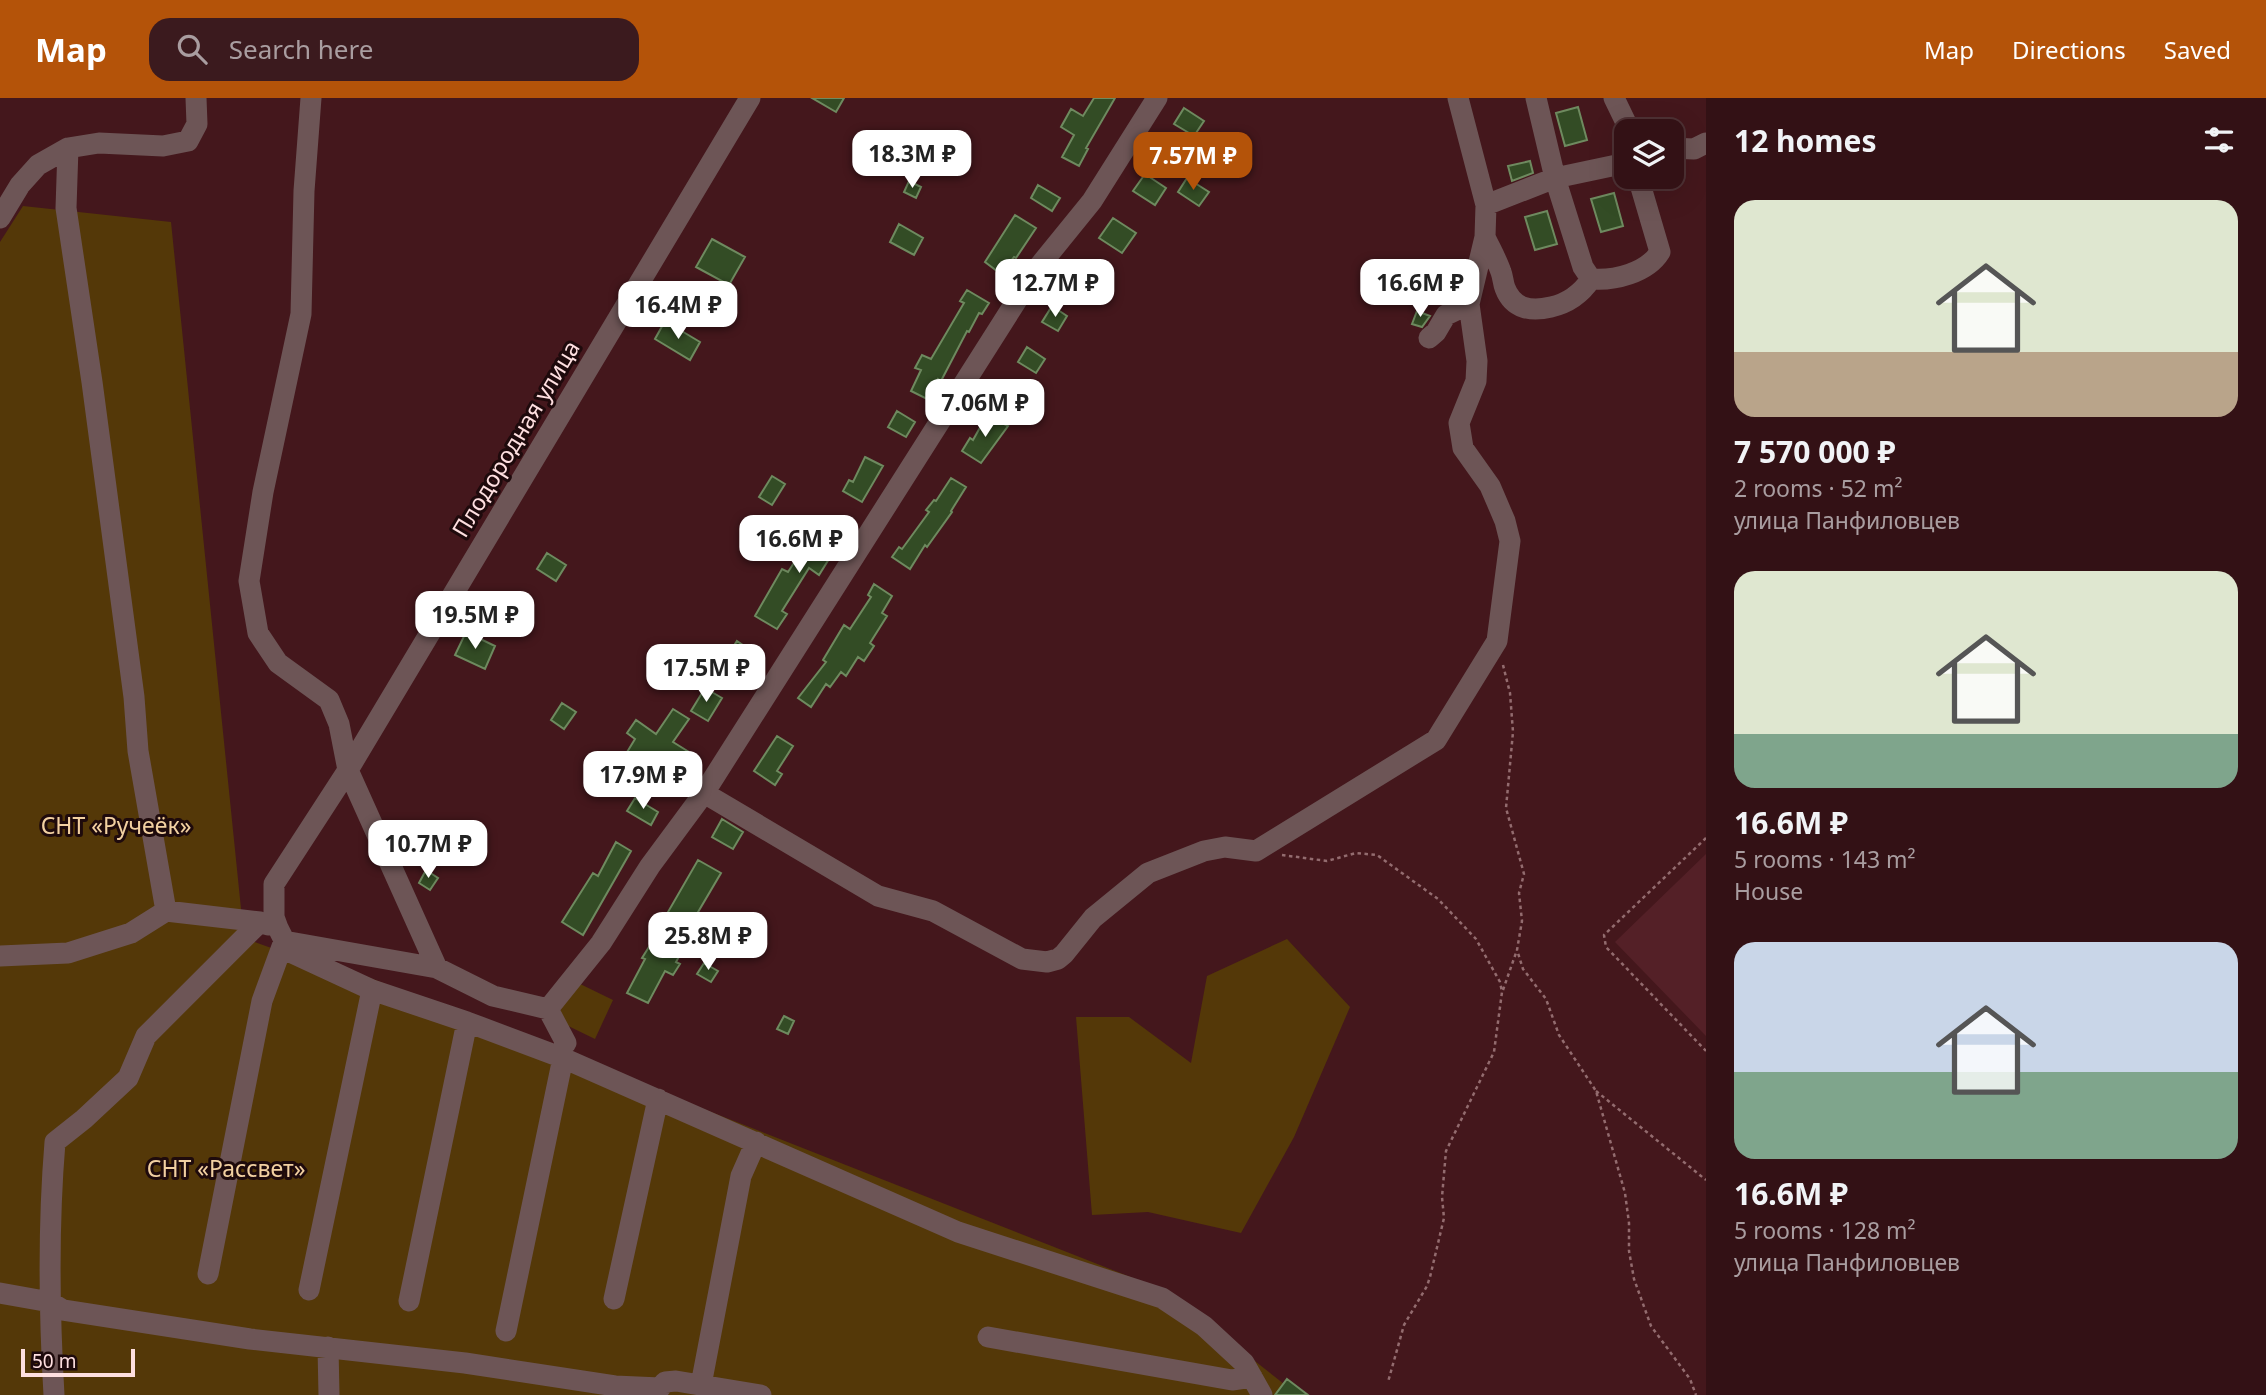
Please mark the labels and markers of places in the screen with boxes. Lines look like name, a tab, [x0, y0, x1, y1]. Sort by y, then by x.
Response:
pin: 18.3M ₽	[847, 130, 977, 190]
pin: 7.57M ₽	[1128, 132, 1258, 192]
pin: 12.7M ₽	[990, 260, 1120, 319]
pin: 16.6M ₽	[1355, 260, 1485, 319]
pin: 16.4M ₽	[613, 282, 743, 341]
pin: 7.06M ₽	[920, 380, 1050, 439]
pin: 16.6M ₽	[734, 516, 864, 575]
pin: 19.5M ₽	[410, 592, 540, 651]
pin: 17.5M ₽	[641, 644, 771, 704]
pin: 17.9M ₽	[578, 752, 708, 811]
pin: 10.7M ₽	[363, 820, 493, 880]
pin: 25.8M ₽	[643, 912, 773, 972]

